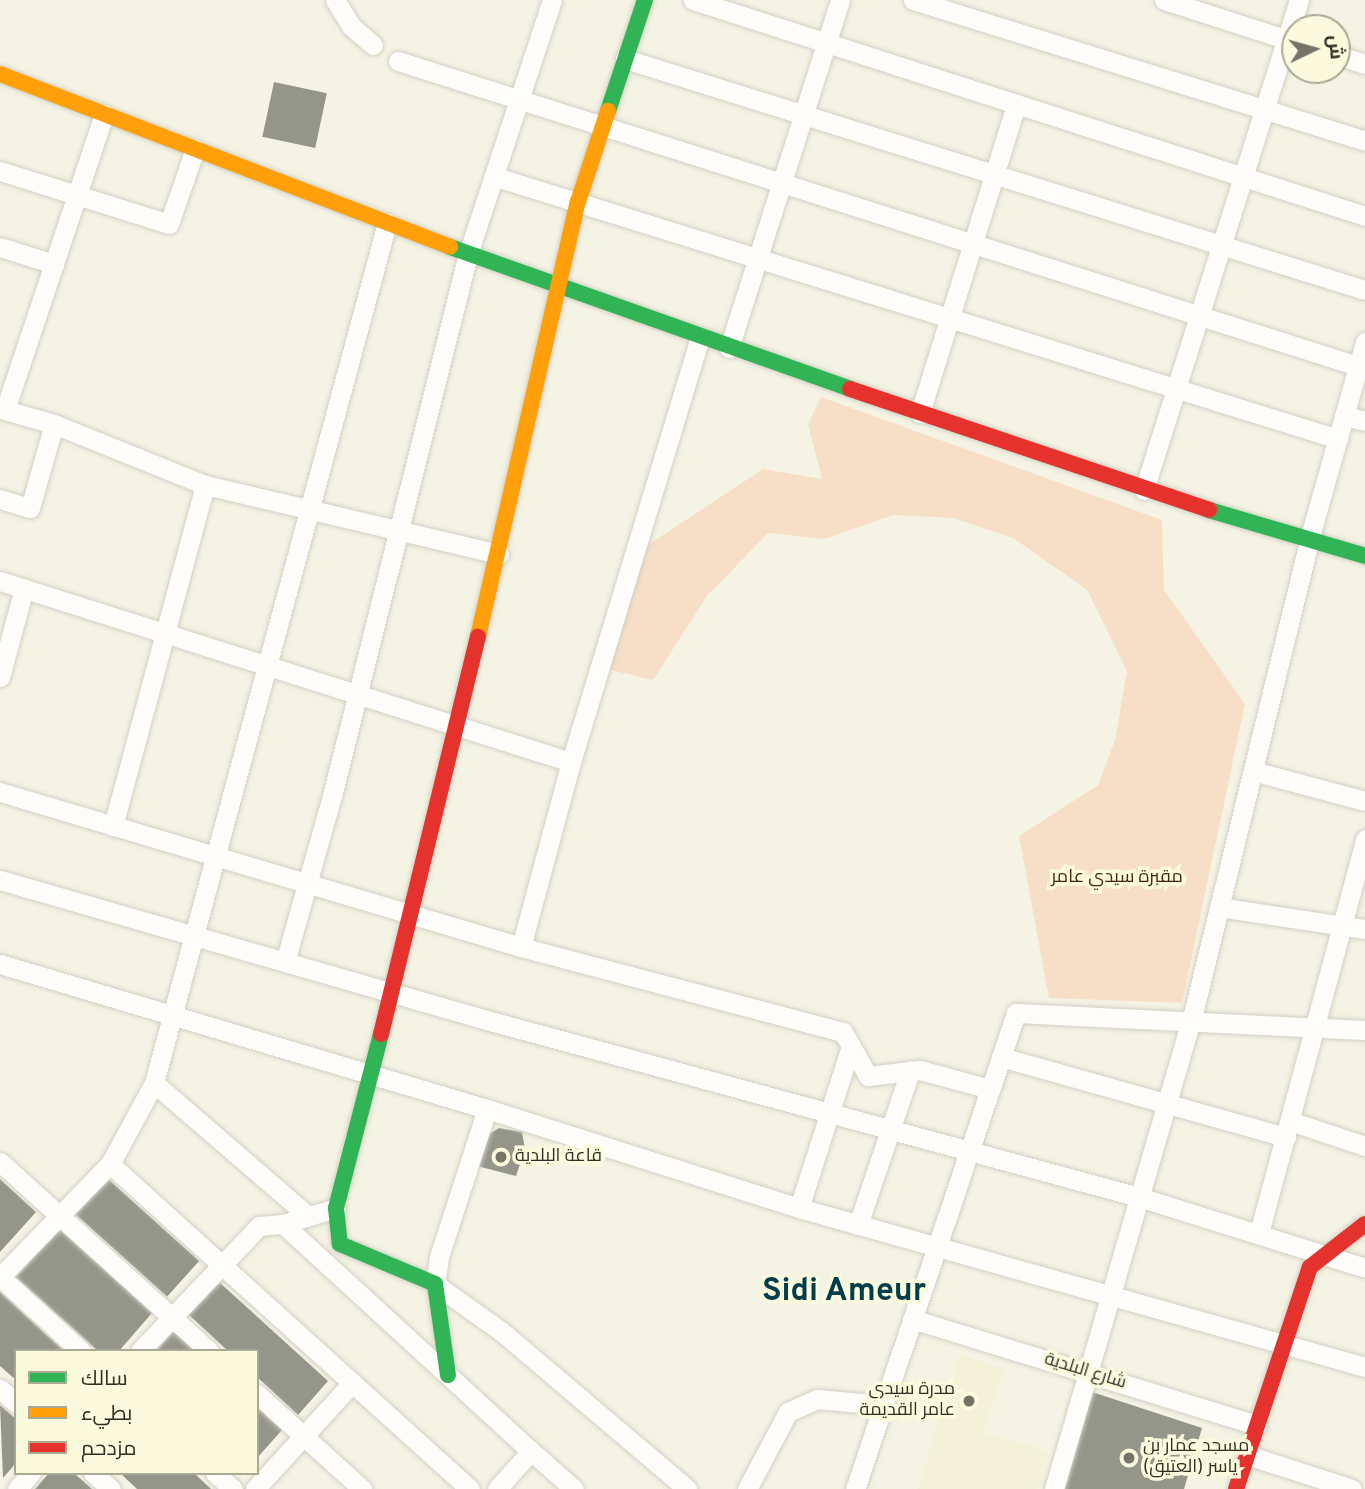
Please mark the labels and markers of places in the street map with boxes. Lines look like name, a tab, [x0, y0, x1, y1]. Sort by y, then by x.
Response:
place label: قاعة البلدية	[515, 1146, 602, 1168]
marker: قاعة البلدية	[493, 1149, 509, 1165]
place label: مدرة سيدي عامر القديمة	[860, 1380, 955, 1422]
marker: مدرة سيدي عامر القديمة	[961, 1393, 977, 1409]
place label: مسجد عمار بن ياسر (العتيق)	[1143, 1437, 1249, 1480]
marker: مسجد عمار بن ياسر (العتيق)	[1121, 1450, 1137, 1466]

